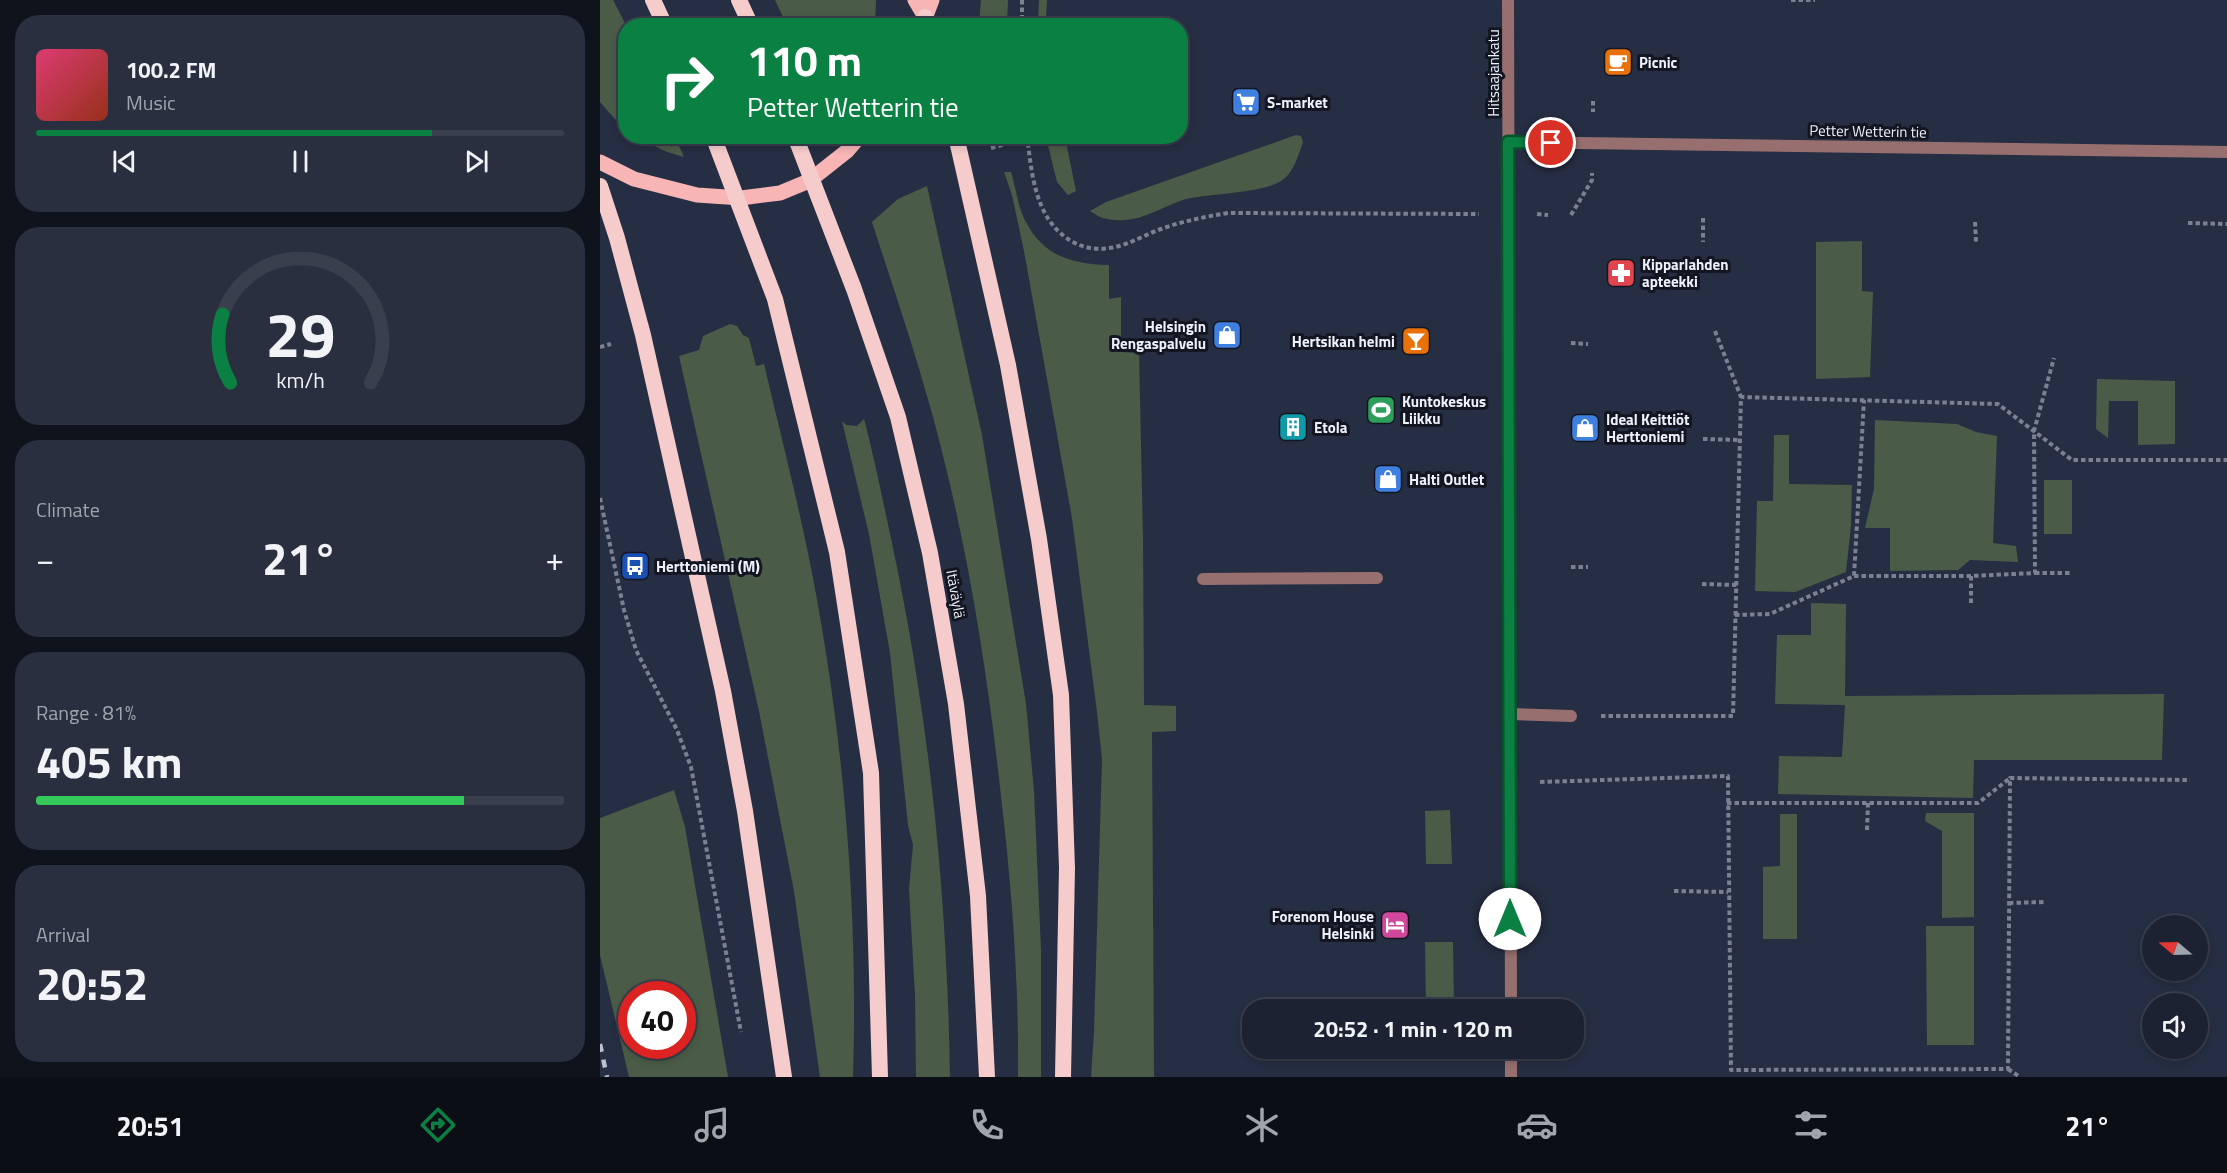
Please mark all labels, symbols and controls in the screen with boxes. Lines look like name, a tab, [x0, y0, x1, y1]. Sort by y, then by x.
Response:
text: 110 m	[747, 28, 862, 92]
street label: Hitsaajankatu	[1482, 29, 1505, 117]
icon: right	[648, 42, 726, 120]
cafe icon: Picnic	[1602, 46, 1634, 78]
place label: Picnic	[1639, 51, 1678, 74]
text: 100.2 FM	[126, 53, 216, 87]
text: Petter Wetterin tie	[747, 86, 959, 127]
supermarket icon: S-market	[1230, 86, 1262, 118]
text: Music	[126, 87, 176, 118]
place label: S-market	[1267, 91, 1328, 114]
pin	[1525, 117, 1576, 168]
street label: Petter Wetterin tie	[1809, 118, 1927, 144]
icon: arrive	[1534, 126, 1567, 159]
icon: previous	[108, 145, 141, 178]
icon: pause	[284, 145, 317, 178]
icon: next	[460, 145, 493, 178]
place label: Kipparlahden apteekki	[1642, 253, 1729, 293]
pharmacy icon: Kipparlahden apteekki	[1605, 257, 1637, 289]
text: 29	[265, 286, 335, 381]
place label: Helsingin Rengaspalvelu	[1111, 315, 1206, 355]
shop icon: Helsingin Rengaspalvelu	[1211, 319, 1243, 351]
bar icon: Hertsikan helmi	[1400, 325, 1432, 357]
place label: Hertsikan helmi	[1292, 330, 1395, 353]
text: km/h	[276, 365, 324, 397]
place label: Kuntokeskus Liikku	[1402, 390, 1486, 430]
sports icon: Kuntokeskus Liikku	[1365, 394, 1397, 426]
place label: Ideal Keittiöt Herttoniemi	[1606, 408, 1690, 448]
building icon: Etola	[1277, 411, 1309, 443]
shop icon: Ideal Keittiöt Herttoniemi	[1569, 412, 1601, 444]
place label: Etola	[1314, 416, 1348, 439]
shop icon: Halti Outlet	[1372, 463, 1404, 495]
place label: Halti Outlet	[1409, 468, 1485, 491]
text: Climate	[36, 494, 100, 525]
text: 21°	[262, 524, 338, 592]
text: −	[36, 534, 54, 584]
text: +	[546, 534, 564, 584]
bus stop icon: Herttoniemi (M)	[619, 550, 651, 582]
place label: Herttoniemi (M)	[656, 555, 760, 578]
street label: Itäväylä	[940, 568, 972, 621]
text: Range · 81%	[36, 697, 136, 728]
text: 405 km	[36, 727, 182, 795]
position arrow	[1478, 887, 1542, 951]
place label: Forenom House Helsinki	[1272, 905, 1374, 945]
hotel icon: Forenom House Helsinki	[1379, 909, 1411, 941]
north arrow	[2142, 915, 2208, 981]
map controls	[2142, 915, 2208, 1059]
text: Arrival	[36, 919, 90, 950]
text: 20:52	[36, 949, 148, 1017]
speed limit sign: 40	[618, 981, 696, 1059]
button: sound	[2142, 993, 2208, 1059]
text: 20:52 · 1 min · 120 m	[1313, 1012, 1513, 1046]
icon: directions	[417, 1104, 459, 1146]
icon: music	[691, 1104, 733, 1146]
icon: phone	[966, 1104, 1008, 1146]
icon: climate	[1241, 1104, 1283, 1146]
icon: car	[1516, 1104, 1558, 1146]
icon: filters	[1790, 1104, 1832, 1146]
text: 20:51	[116, 1105, 184, 1146]
text: 21°	[2065, 1105, 2111, 1146]

